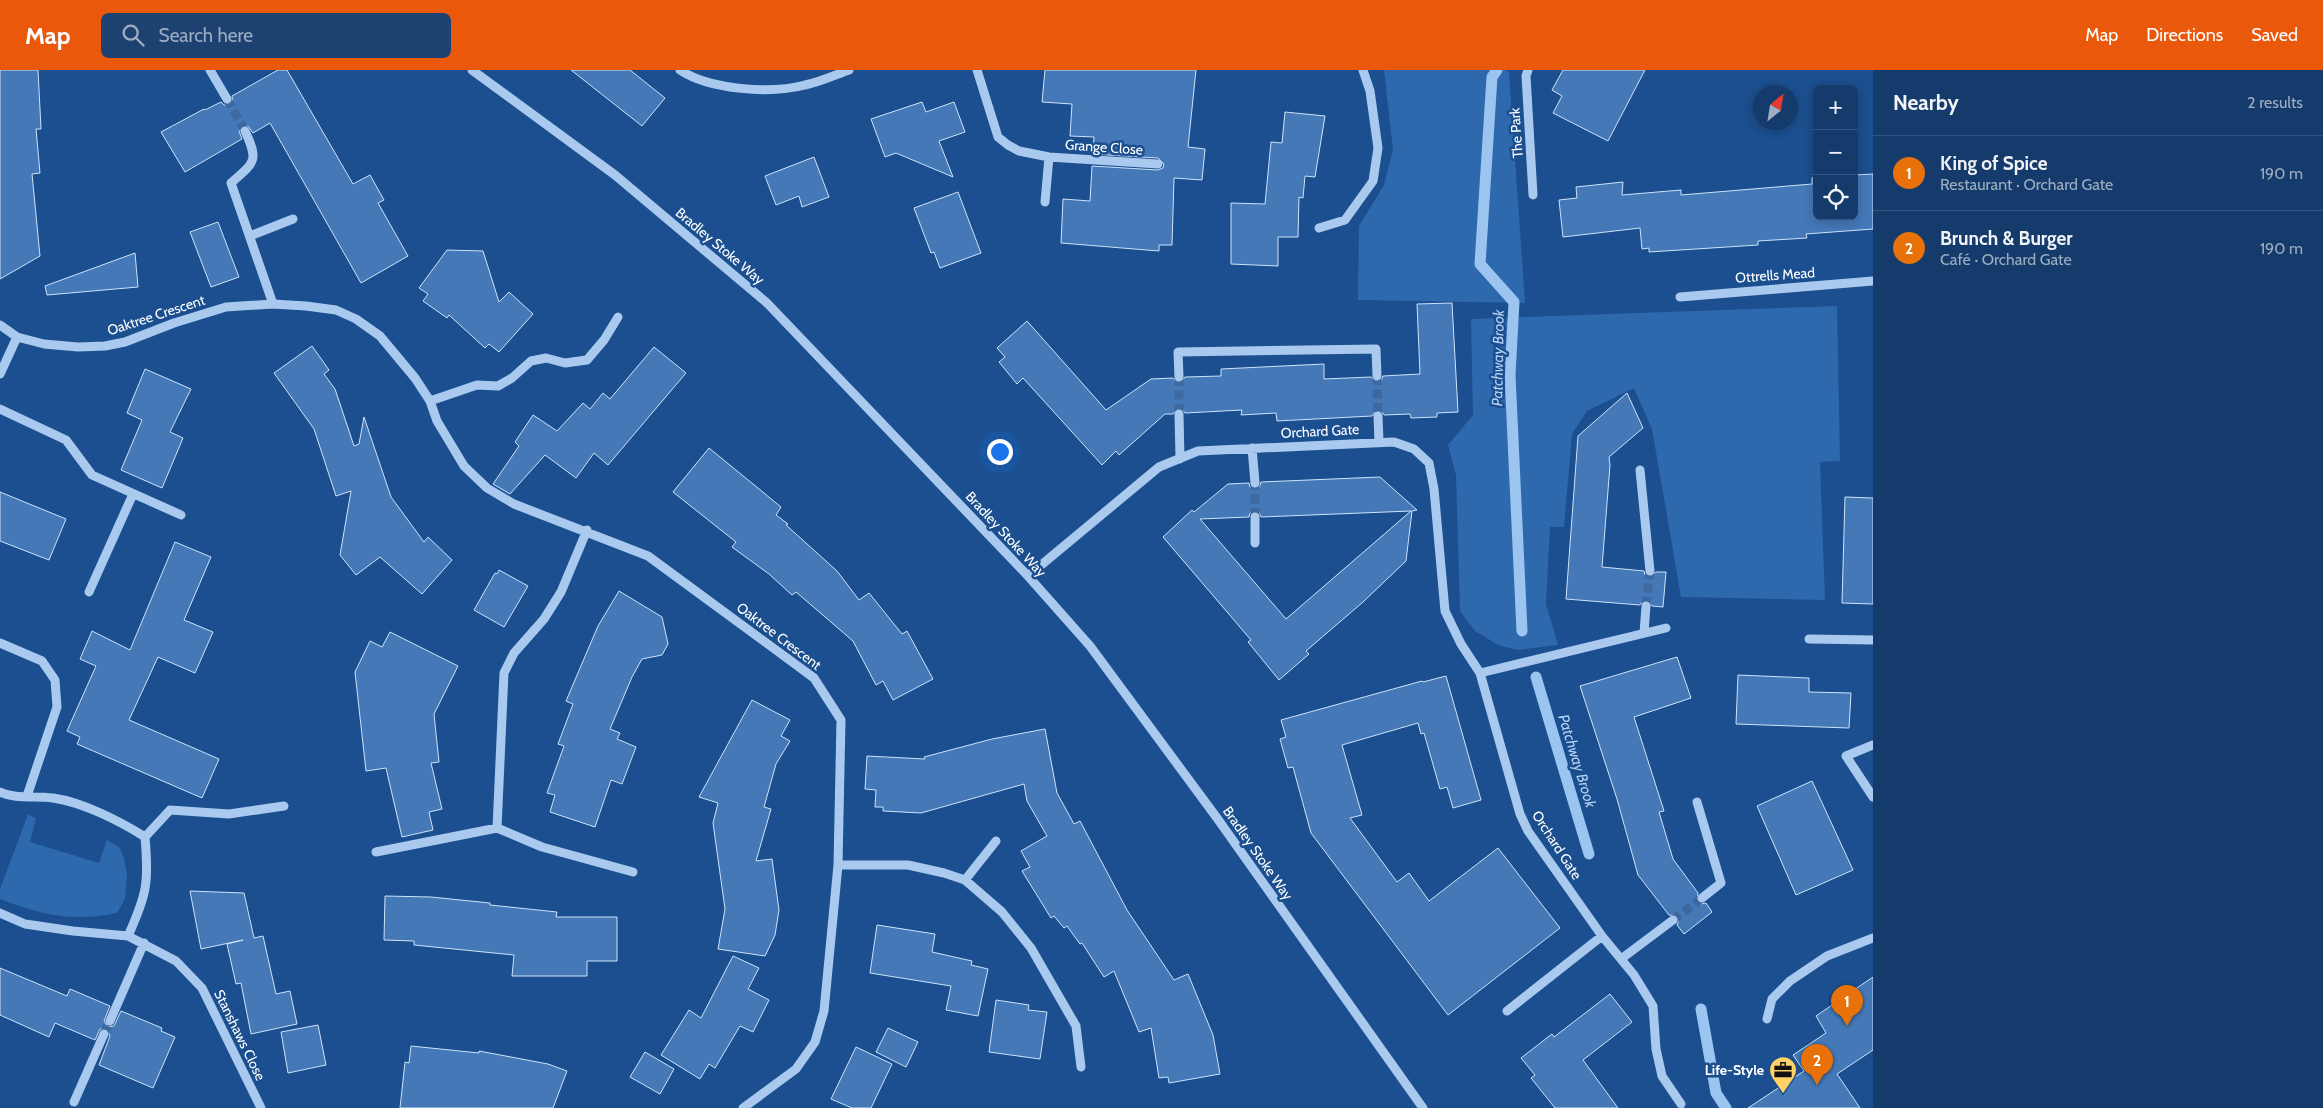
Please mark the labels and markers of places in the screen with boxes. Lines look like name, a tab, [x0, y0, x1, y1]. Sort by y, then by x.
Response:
pin: 1	[1831, 985, 1863, 1026]
pin: 2	[1801, 1044, 1833, 1085]
office icon: Life-Style	[1768, 1055, 1798, 1094]
place label: Life-Style	[1705, 1061, 1764, 1079]

